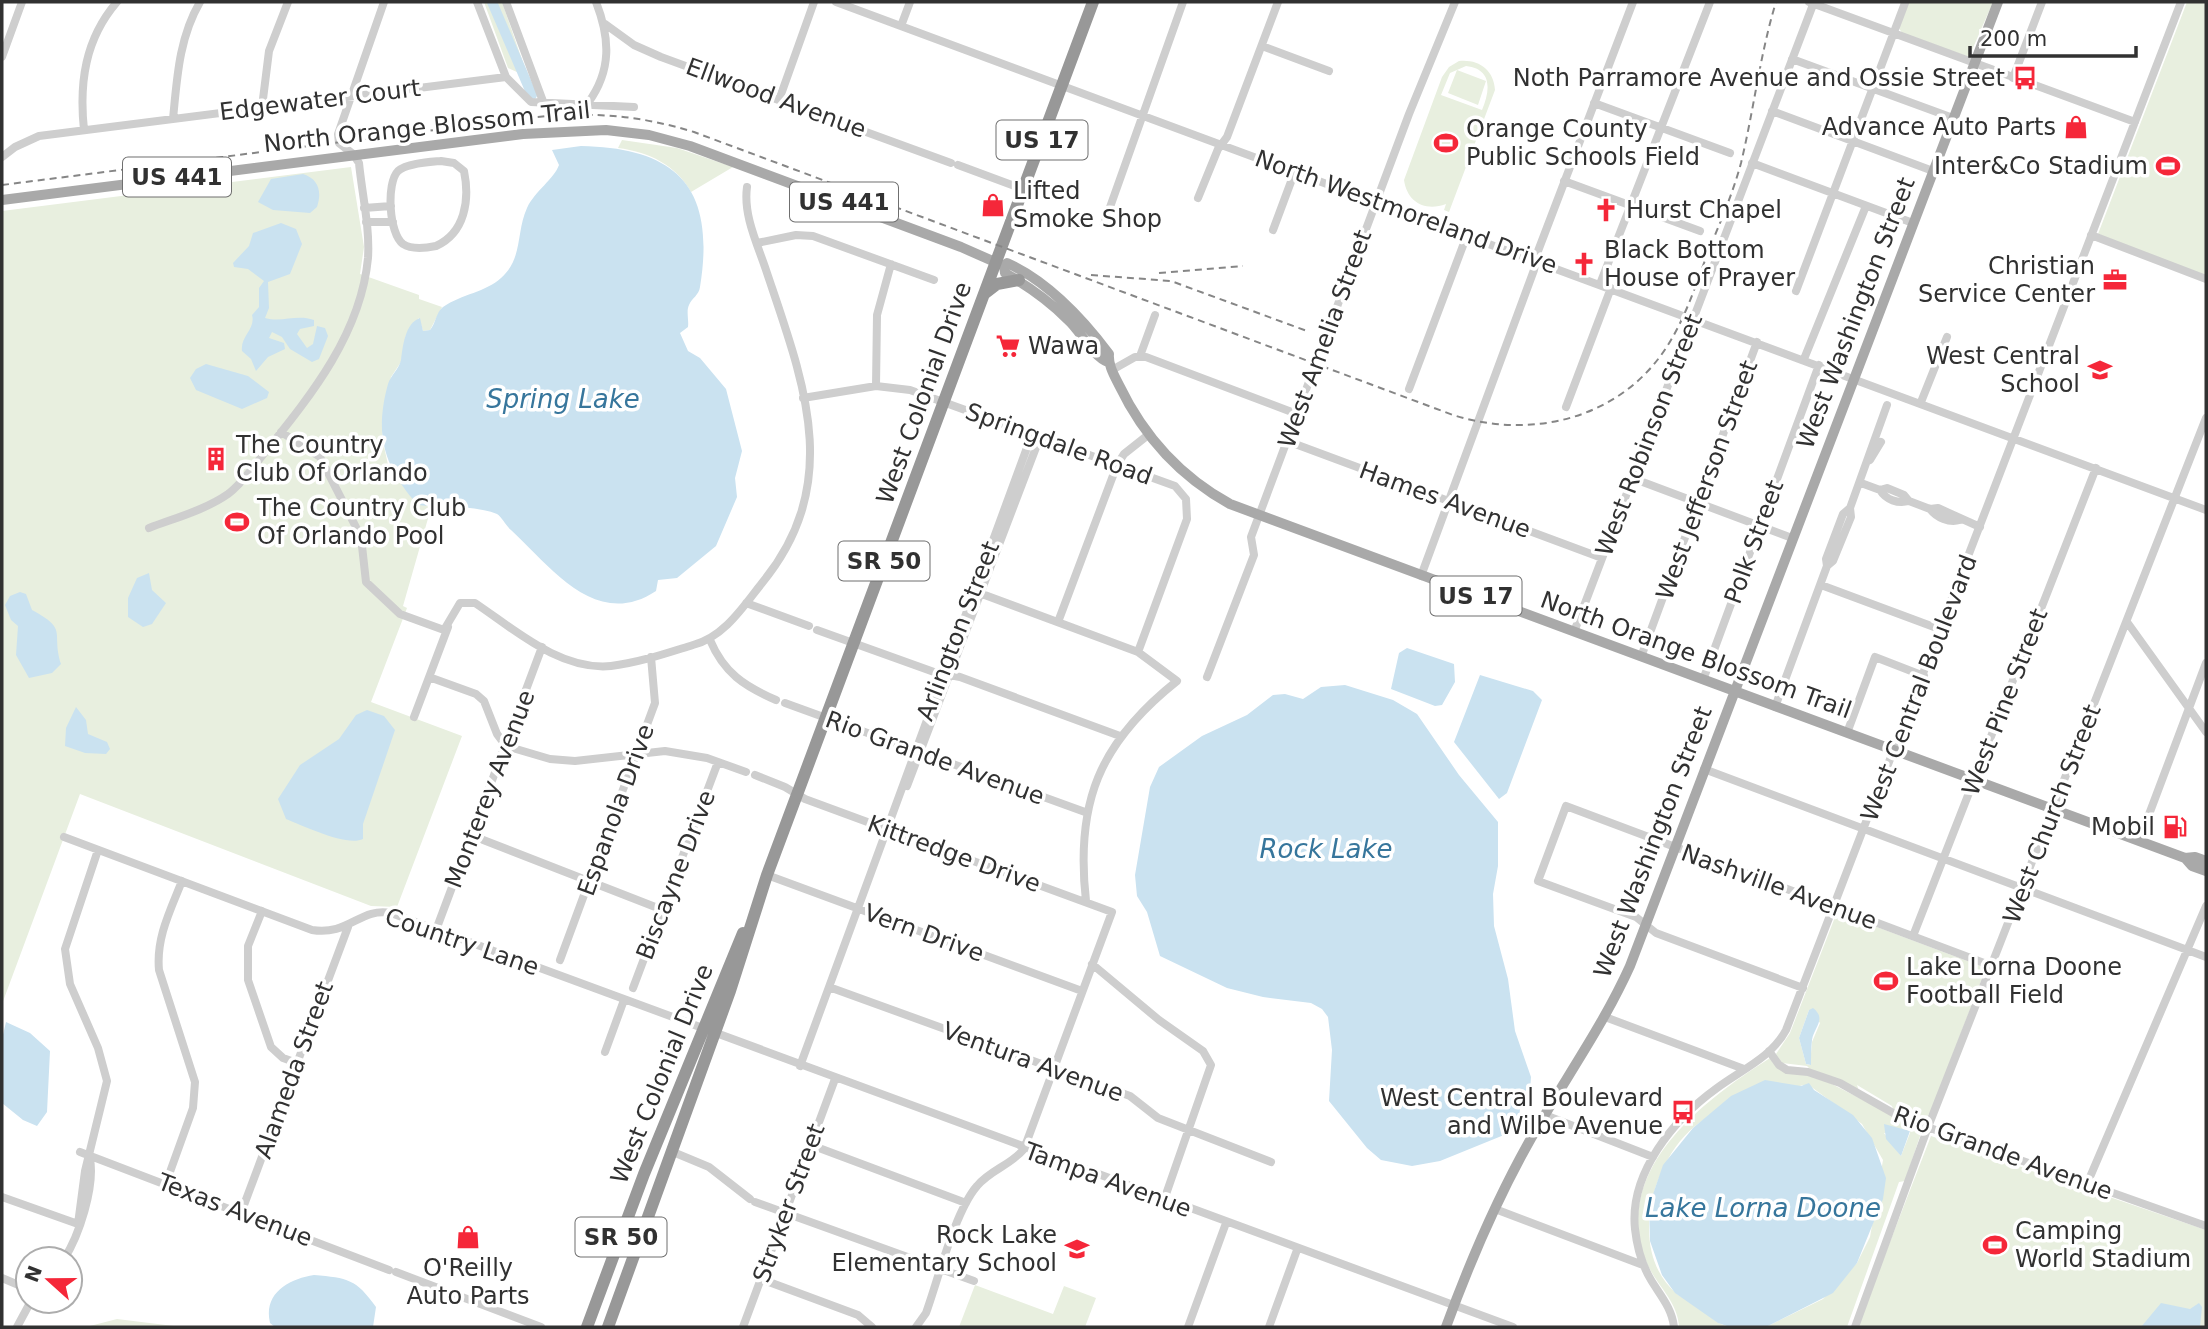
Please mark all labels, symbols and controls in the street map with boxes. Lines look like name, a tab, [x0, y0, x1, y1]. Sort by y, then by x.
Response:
scale bar	[1970, 14, 2136, 58]
text: 200 m	[1980, 27, 2047, 51]
street label: Ellwood Avenue	[682, 52, 870, 144]
place label: Noth Parramore Avenue and Ossie Street	[1513, 64, 2005, 92]
bus stop icon: Noth Parramore Avenue and Ossie Street	[2011, 64, 2039, 92]
street label: Edgewater Court	[218, 74, 422, 126]
street label: North Orange Blossom Trail	[262, 96, 592, 158]
place label: Advance Auto Parts	[1822, 113, 2056, 141]
shop icon: Advance Auto Parts	[2062, 113, 2090, 141]
place label: Orange County Public Schools Field	[1466, 115, 1700, 171]
road number: US 17	[996, 120, 1088, 160]
sports icon: Orange County Public Schools Field	[1432, 129, 1460, 157]
street label: North Westmoreland Drive	[1251, 144, 1561, 280]
place label: Inter&Co Stadium	[1934, 152, 2148, 180]
sports icon: Inter&Co Stadium	[2154, 152, 2182, 180]
road number: US 441	[123, 158, 231, 196]
street label: West Washington Street	[1791, 173, 1921, 453]
place label: Lifted Smoke Shop	[1013, 177, 1162, 233]
road number: US 441	[790, 182, 898, 222]
shop icon: Lifted Smoke Shop	[979, 191, 1007, 219]
church icon: Hurst Chapel	[1592, 196, 1620, 224]
place label: Hurst Chapel	[1626, 196, 1782, 224]
street label: West Amelia Street	[1273, 226, 1377, 452]
place label: Black Bottom House of Prayer	[1604, 236, 1795, 292]
church icon: Black Bottom House of Prayer	[1570, 250, 1598, 278]
place label: Christian Service Center	[1918, 252, 2095, 308]
office icon: Christian Service Center	[2101, 266, 2129, 294]
street label: West Colonial Drive	[871, 278, 977, 508]
street label: West Robinson Street	[1590, 310, 1708, 560]
supermarket icon: Wawa	[994, 332, 1022, 360]
place label: Wawa	[1028, 332, 1099, 360]
place label: West Central School	[1926, 342, 2080, 398]
school or university icon: West Central School	[2086, 356, 2114, 384]
street label: West Jefferson Street	[1651, 357, 1763, 603]
water label: Spring Lake	[486, 384, 640, 414]
street label: Springdale Road	[962, 397, 1156, 491]
place label: The Country Club Of Orlando	[235, 431, 428, 487]
building icon: The Country Club Of Orlando	[202, 445, 230, 473]
street label: Hames Avenue	[1356, 456, 1534, 544]
street label: Polk Street	[1719, 476, 1789, 608]
place label: The Country Club Of Orlando Pool	[256, 494, 466, 550]
sports icon: The Country Club Of Orlando Pool	[223, 508, 251, 536]
street label: Arlington Street	[911, 537, 1005, 725]
road number: SR 50	[838, 541, 930, 580]
street label: West Central Boulevard	[1855, 551, 1983, 825]
road number: US 17	[1430, 576, 1522, 616]
street label: North Orange Blossom Trail	[1537, 586, 1855, 724]
street label: West Pine Street	[1956, 605, 2054, 799]
street label: Monterey Avenue	[439, 686, 541, 892]
street label: West Church Street	[1997, 701, 2107, 927]
street label: West Washington Street	[1588, 702, 1718, 982]
street label: Rio Grande Avenue	[822, 705, 1048, 811]
street label: Espanola Drive	[572, 720, 660, 900]
street label: Biscayne Drive	[631, 786, 721, 964]
street label: Kittredge Drive	[864, 810, 1044, 898]
place label: Mobil	[2091, 813, 2155, 841]
fuel station icon: Mobil	[2161, 813, 2189, 841]
water label: Rock Lake	[1259, 834, 1393, 864]
street label: Nashville Avenue	[1677, 839, 1881, 935]
street label: Vern Drive	[860, 898, 988, 968]
street label: Country Lane	[381, 903, 543, 981]
place label: Lake Lorna Doone Football Field	[1906, 953, 2122, 1009]
street label: West Colonial Drive	[605, 960, 719, 1188]
sports icon: Lake Lorna Doone Football Field	[1872, 967, 1900, 995]
street label: Alameda Street	[249, 978, 339, 1162]
street label: Ventura Avenue	[939, 1016, 1127, 1108]
place label: West Central Boulevard and Wilbe Avenue	[1380, 1084, 1663, 1140]
bus stop icon: West Central Boulevard and Wilbe Avenue	[1669, 1098, 1697, 1126]
street label: Rio Grande Avenue	[1890, 1100, 2116, 1206]
street label: Stryker Street	[747, 1120, 831, 1286]
street label: Tampa Avenue	[1020, 1136, 1195, 1223]
street label: Texas Avenue	[153, 1167, 316, 1252]
water label: Lake Lorna Doone	[1645, 1193, 1881, 1223]
place label: Camping World Stadium	[2015, 1217, 2191, 1273]
road number: SR 50	[576, 1218, 666, 1256]
place label: Rock Lake Elementary School	[832, 1221, 1057, 1277]
shop icon: O'Reilly Auto Parts	[454, 1223, 482, 1251]
sports icon: Camping World Stadium	[1981, 1231, 2009, 1259]
school or university icon: Rock Lake Elementary School	[1063, 1235, 1091, 1263]
north arrow	[14, 1245, 84, 1315]
place label: O'Reilly Auto Parts	[406, 1254, 530, 1310]
text: N	[20, 1263, 46, 1285]

